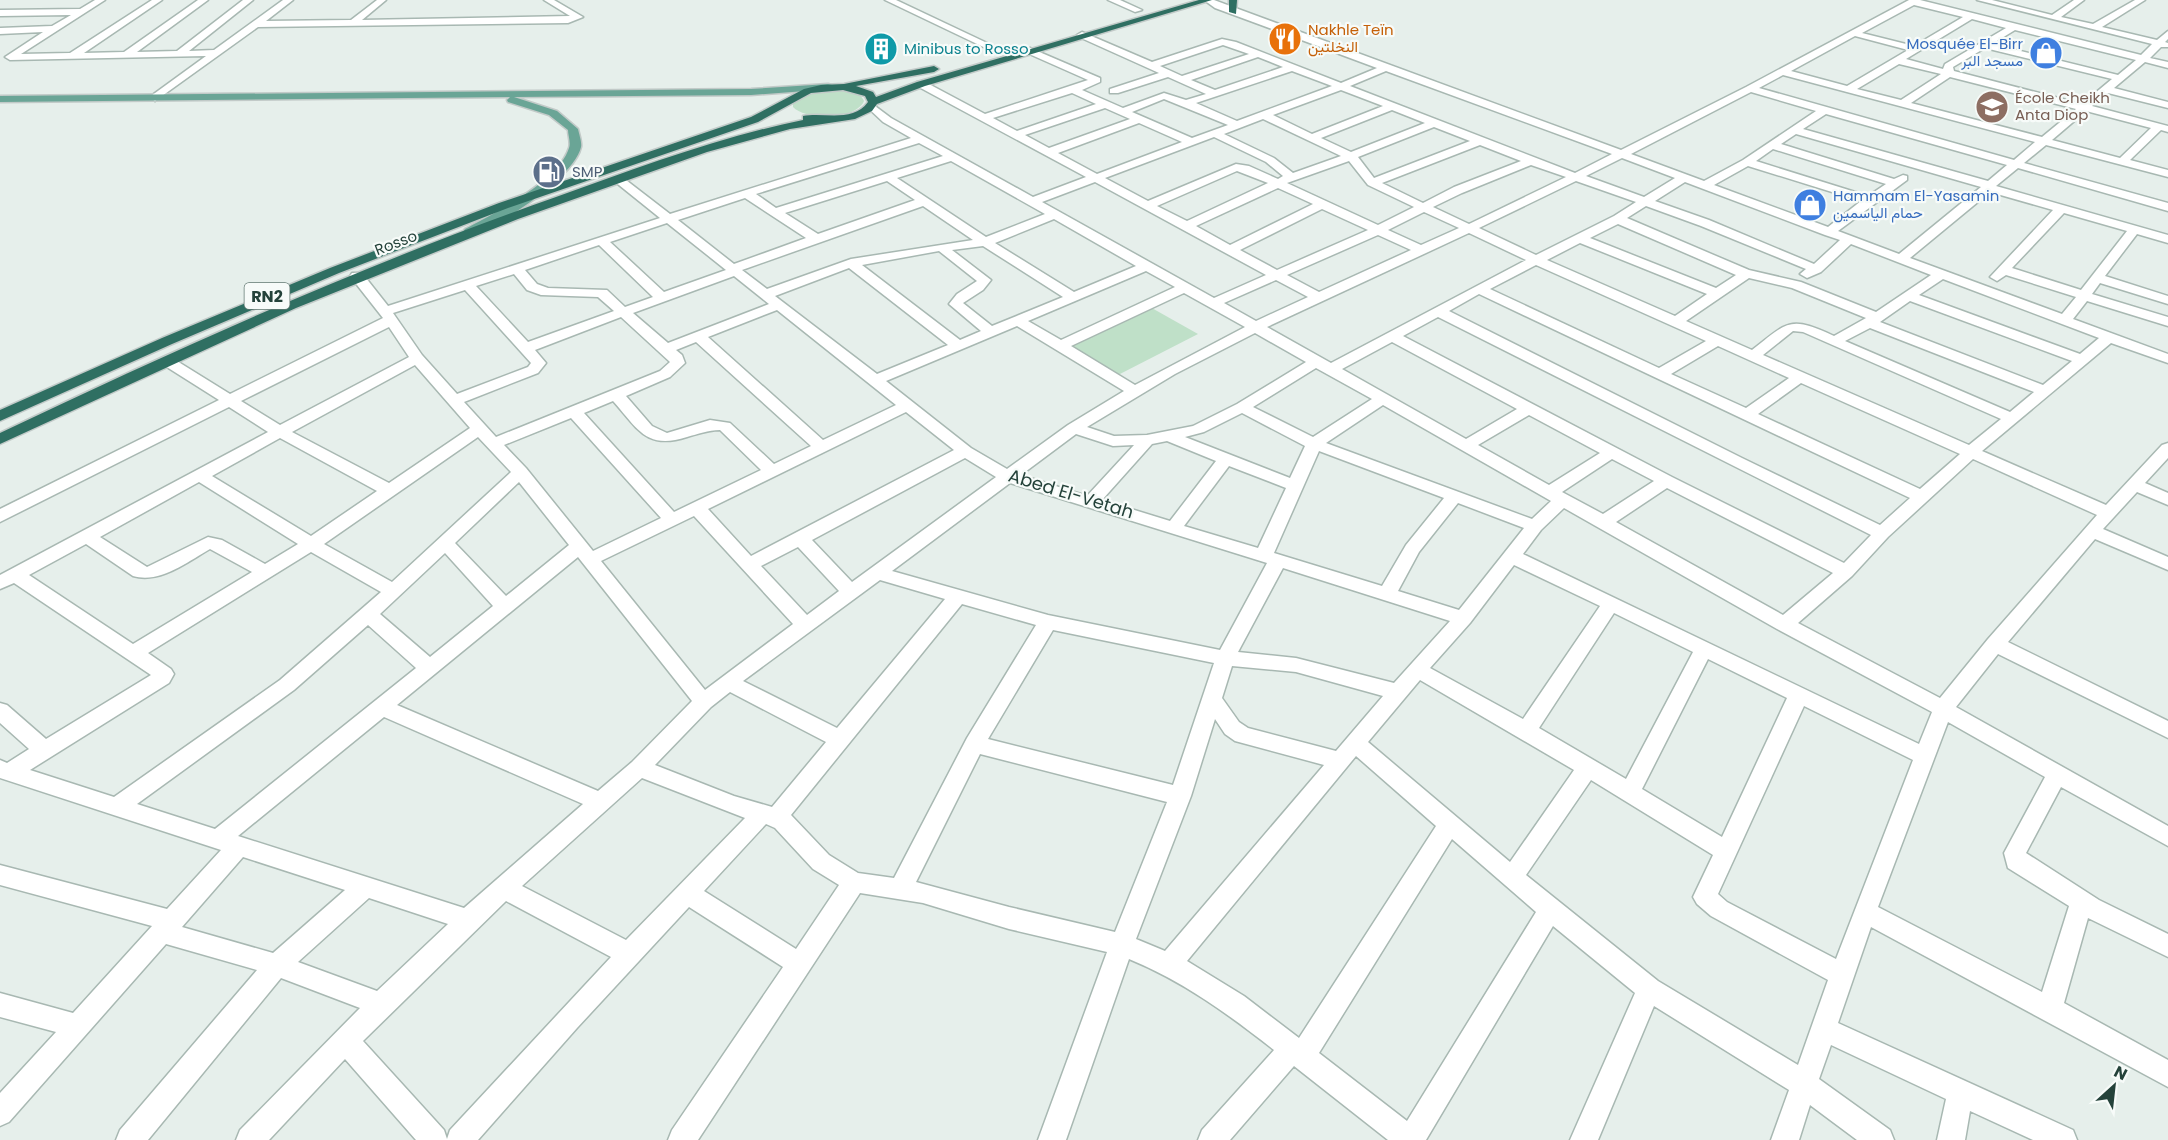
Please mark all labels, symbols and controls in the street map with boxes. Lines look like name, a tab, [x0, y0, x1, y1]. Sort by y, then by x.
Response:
place label: Nakhle Teïn النخلتين	[1308, 19, 1394, 57]
restaurant icon: Nakhle Teïn النخلتين	[1267, 21, 1303, 57]
building icon: Minibus to Rosso	[863, 31, 899, 67]
place label: Mosquée El-Birr مسجد البر	[1907, 33, 2023, 71]
shop icon: Mosquée El-Birr مسجد البر	[2028, 35, 2064, 71]
place label: Minibus to Rosso	[904, 38, 1029, 59]
place label: École Cheikh Anta Diop	[2015, 87, 2110, 125]
school or university icon: École Cheikh Anta Diop	[1974, 89, 2010, 125]
fuel station icon: SMP	[531, 154, 567, 190]
place label: SMP	[572, 161, 603, 182]
place label: Hammam El-Yasamin حمام الياسمين	[1833, 185, 1999, 223]
shop icon: Hammam El-Yasamin حمام الياسمين	[1792, 187, 1828, 223]
street label: Rosso	[372, 225, 420, 260]
road number: RN2	[244, 283, 290, 309]
street label: Abed El-Vetah	[1006, 463, 1137, 524]
north arrow	[2084, 1056, 2144, 1116]
text: N	[2110, 1060, 2131, 1086]

